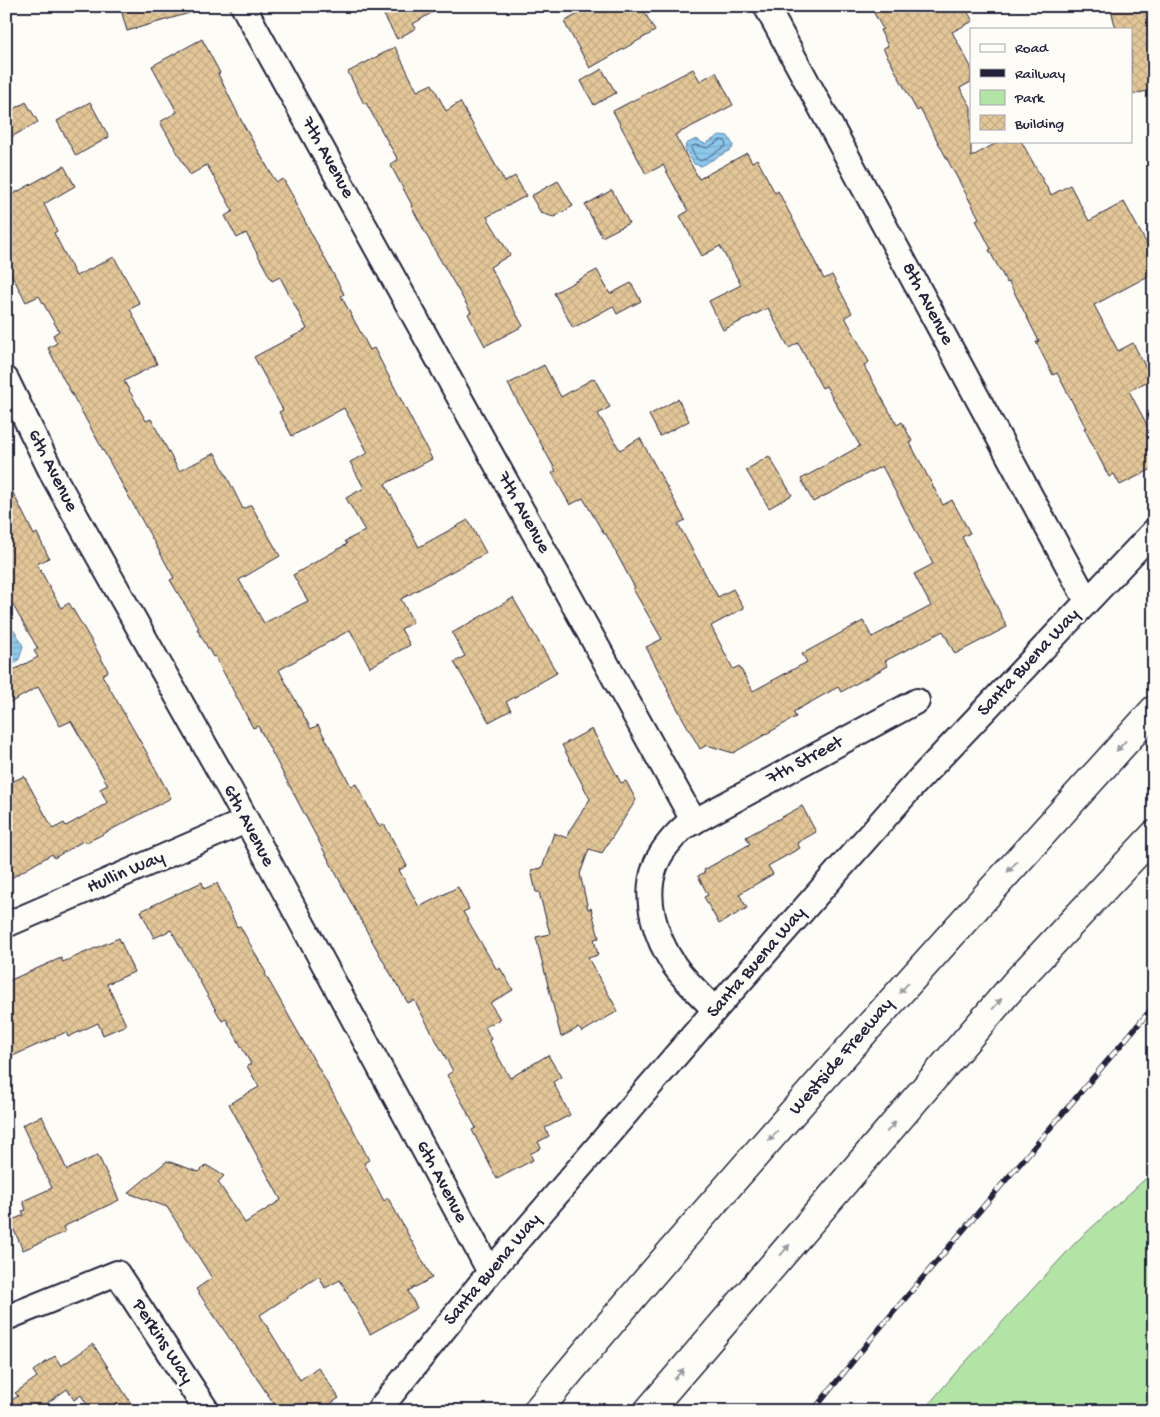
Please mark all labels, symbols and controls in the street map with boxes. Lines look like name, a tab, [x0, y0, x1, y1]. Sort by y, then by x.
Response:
legend	[970, 28, 1132, 142]
text: Road	[1015, 40, 1049, 58]
text: Railway	[1015, 66, 1066, 84]
text: Park	[1014, 90, 1045, 108]
street label: 7th Avenue	[295, 112, 359, 203]
text: Building	[1014, 116, 1064, 134]
street label: 8th Avenue	[896, 259, 958, 349]
street label: 6th Avenue	[21, 426, 83, 516]
street label: 7th Avenue	[491, 467, 555, 558]
street label: Santa Buena Way	[973, 604, 1086, 722]
street label: 7th Street	[762, 730, 849, 791]
one-way arrow	[1115, 740, 1127, 752]
street label: 6th Avenue	[217, 781, 279, 871]
street label: Hullin Way	[84, 846, 169, 900]
one-way arrow	[1007, 860, 1018, 873]
street label: Santa Buena Way	[702, 902, 812, 1023]
one-way arrow	[898, 981, 909, 994]
street label: Westside Freeway	[785, 993, 900, 1120]
one-way arrow	[991, 998, 1002, 1010]
one-way arrow	[885, 1122, 897, 1134]
one-way arrow	[767, 1129, 779, 1141]
street label: 6th Avenue	[410, 1137, 472, 1227]
street label: Santa Buena Way	[439, 1209, 547, 1331]
one-way arrow	[780, 1244, 791, 1257]
street label: Perkins Way	[126, 1295, 198, 1389]
one-way arrow	[674, 1367, 685, 1380]

